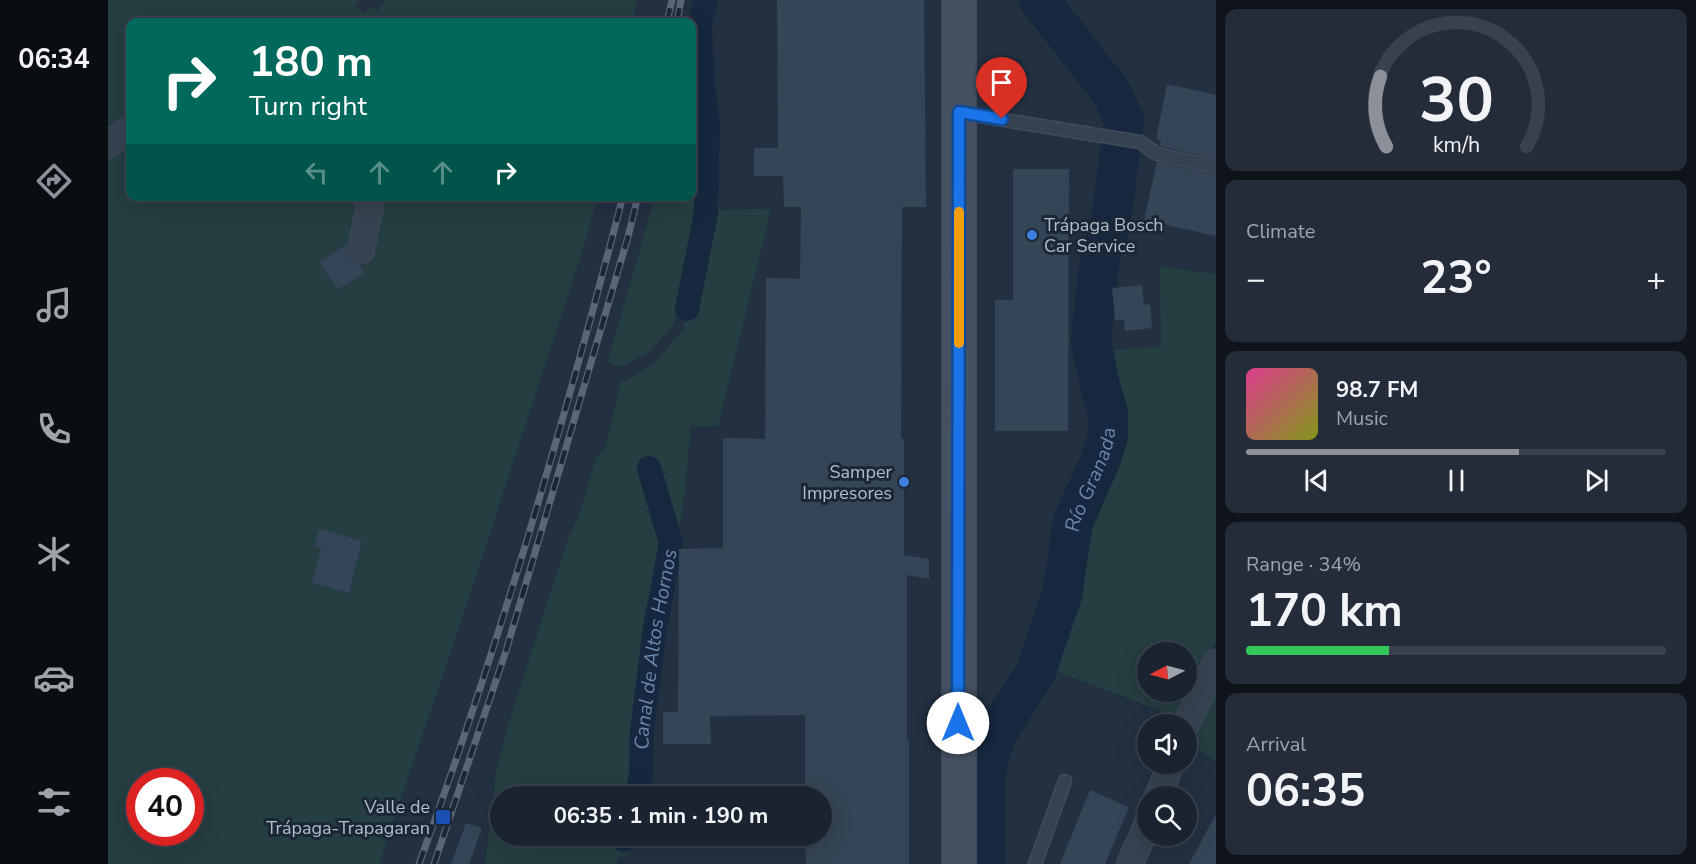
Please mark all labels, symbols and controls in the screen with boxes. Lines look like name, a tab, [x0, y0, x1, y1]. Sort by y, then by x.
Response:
text: 180 m	[249, 34, 373, 91]
text: 06:34	[18, 41, 90, 78]
icon: right	[150, 42, 228, 120]
pin	[976, 57, 1027, 119]
text: 30	[1419, 58, 1493, 143]
icon: arrive	[985, 66, 1018, 99]
text: Turn right	[249, 88, 367, 125]
text: km/h	[1432, 130, 1480, 160]
icon: left	[300, 156, 333, 189]
icon: ahead	[363, 156, 396, 189]
icon: ahead	[426, 156, 459, 189]
icon: right	[489, 156, 522, 189]
icon: directions	[33, 160, 75, 202]
place label: Trápaga Bosch Car Service	[1044, 213, 1164, 258]
text: Climate	[1246, 218, 1315, 245]
marker: Trápaga Bosch Car Service	[1025, 228, 1039, 242]
text: 23°	[1420, 248, 1492, 309]
text: −	[1246, 257, 1266, 302]
text: +	[1646, 257, 1666, 302]
icon: music	[33, 284, 75, 326]
text: 98.7 FM	[1336, 375, 1418, 405]
text: Music	[1336, 405, 1388, 432]
icon: phone	[33, 408, 75, 450]
water label: Río Granada	[1058, 428, 1122, 533]
place label: Samper Impresores	[802, 460, 893, 505]
icon: previous	[1300, 464, 1333, 497]
icon: pause	[1440, 464, 1473, 497]
icon: next	[1580, 464, 1613, 497]
marker: Samper Impresores	[897, 475, 911, 489]
icon: climate	[33, 533, 75, 575]
water label: Canal de Altos Hornos	[628, 547, 683, 750]
text: Range · 34%	[1246, 551, 1361, 578]
text: 170 km	[1246, 581, 1403, 642]
north arrow	[1137, 642, 1197, 702]
map controls	[1137, 642, 1197, 846]
icon: car	[33, 657, 75, 699]
position arrow	[926, 691, 990, 755]
button: sound	[1137, 714, 1197, 774]
text: Arrival	[1246, 731, 1306, 758]
text: 06:35	[1246, 761, 1365, 822]
speed limit sign: 40	[126, 768, 204, 846]
icon: filters	[33, 781, 75, 823]
button: search	[1137, 786, 1197, 846]
place label: Valle de Trápaga-Trapagaran	[266, 795, 430, 840]
text: 06:35 · 1 min · 190 m	[554, 801, 768, 831]
marker: Valle de Trápaga-Trapagaran	[434, 808, 452, 826]

